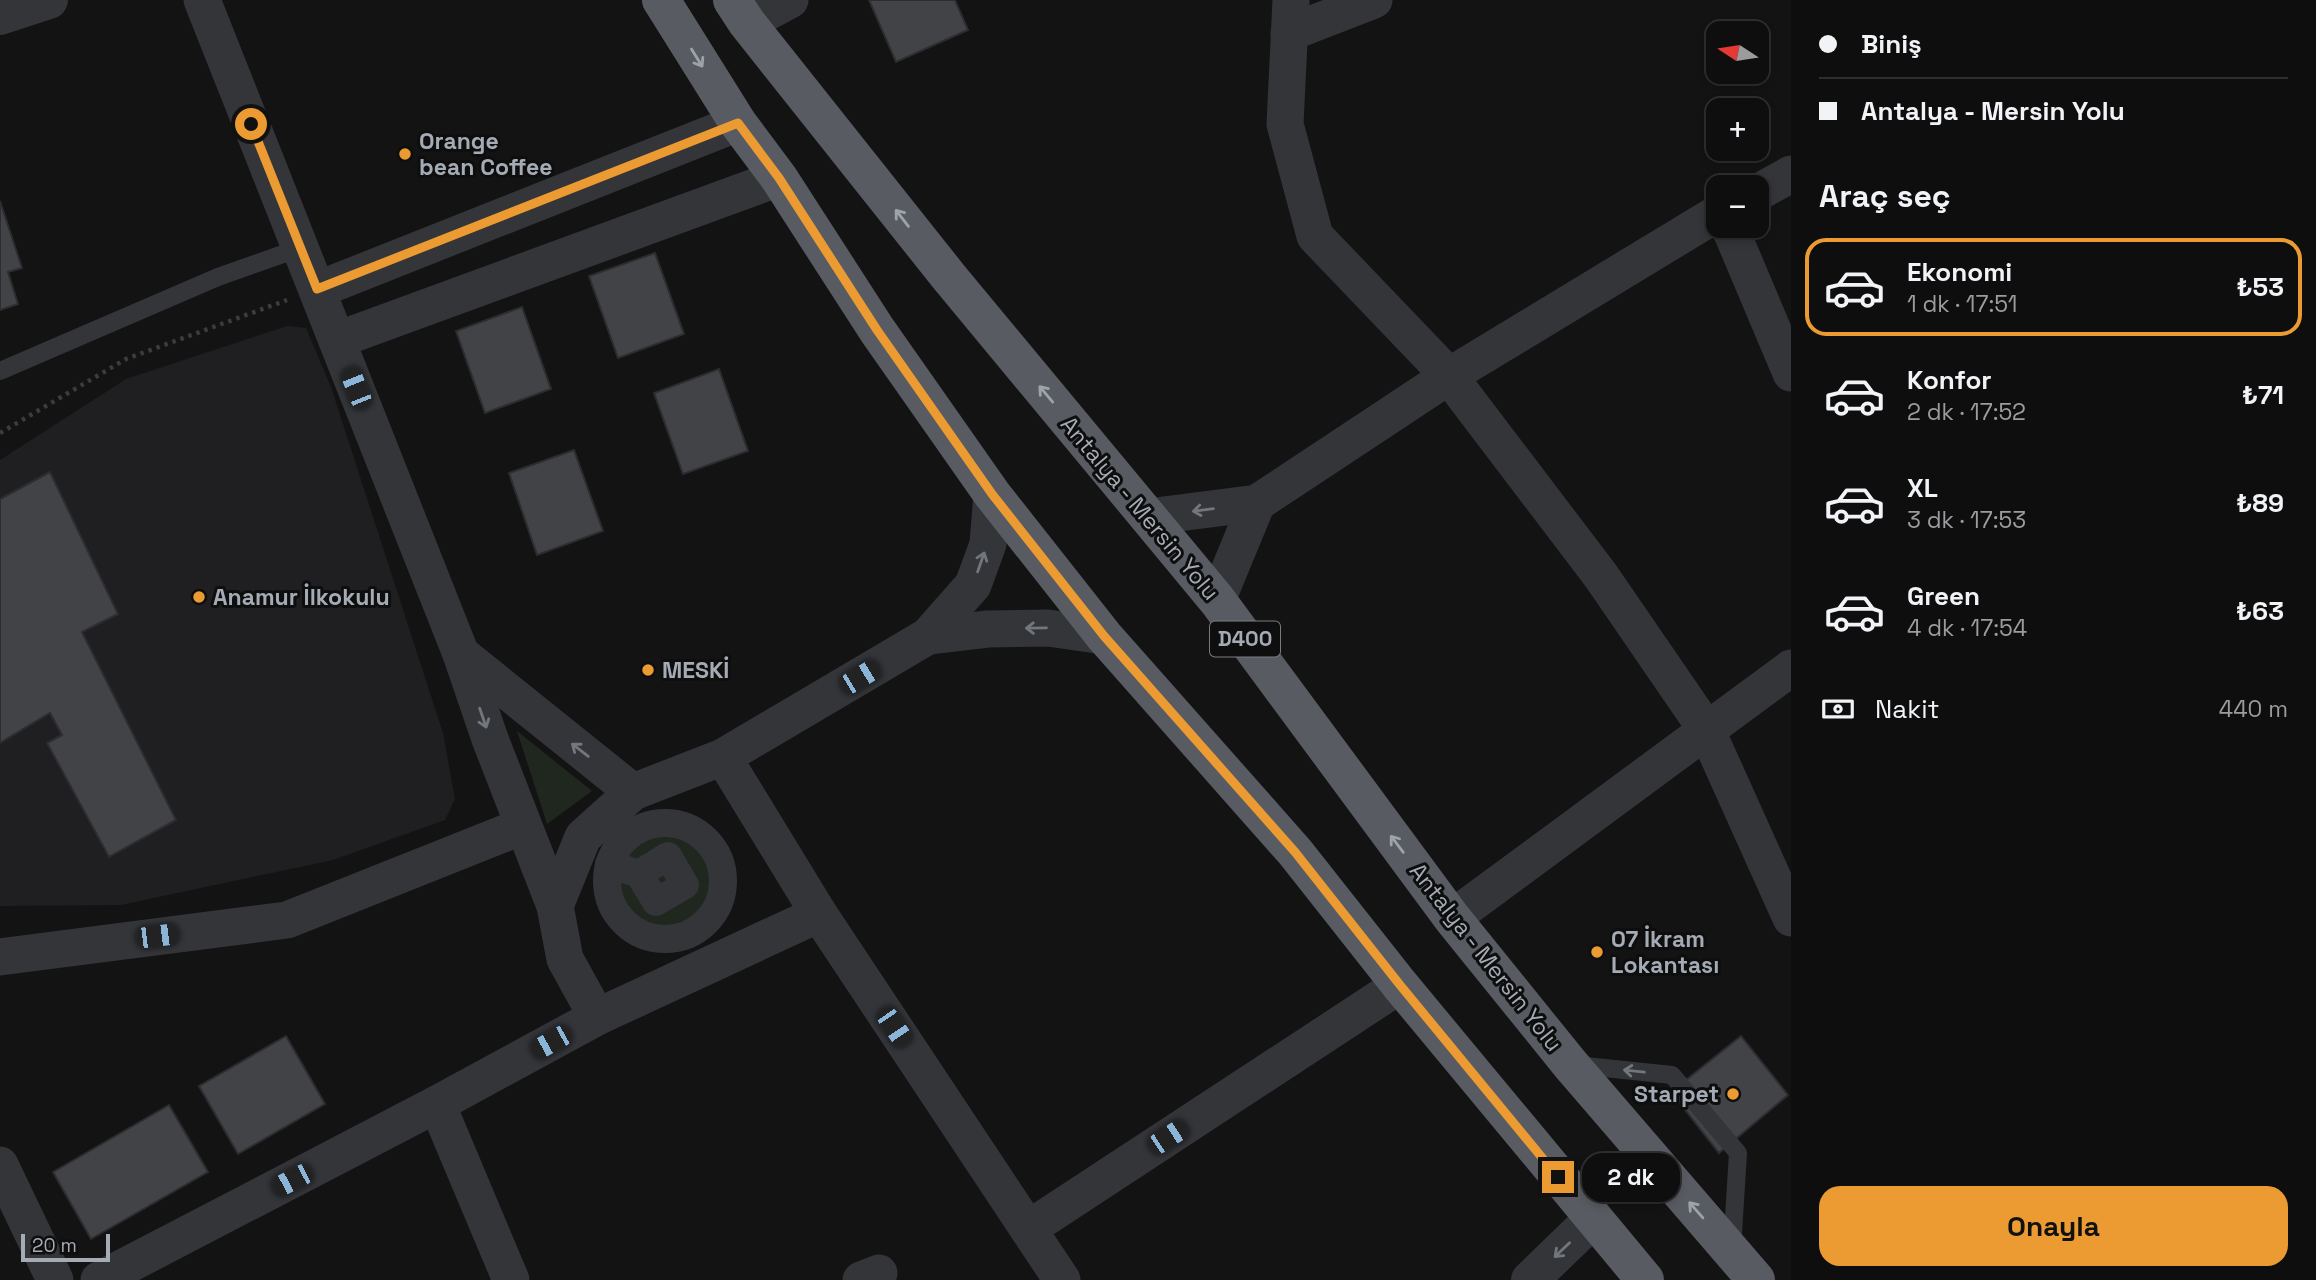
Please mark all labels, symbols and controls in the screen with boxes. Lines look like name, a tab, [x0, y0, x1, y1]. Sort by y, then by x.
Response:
north arrow	[1706, 21, 1769, 84]
map controls	[1706, 21, 1769, 238]
text: Biniş	[1861, 27, 1922, 61]
one-way arrow	[691, 47, 705, 67]
text: Antalya - Mersin Yolu	[1861, 94, 2125, 128]
button: +	[1706, 98, 1769, 161]
route start	[235, 108, 267, 140]
place label: Orange bean Coffee	[419, 126, 552, 182]
marker: Orange bean Coffee	[397, 146, 413, 162]
button: −	[1706, 175, 1769, 238]
text: Araç seç	[1819, 176, 1951, 216]
one-way arrow	[894, 210, 910, 228]
text: Ekonomi	[1907, 255, 2012, 289]
icon: car	[1823, 256, 1886, 319]
text: ₺53	[2237, 270, 2284, 304]
text: 1 dk · 17:51	[1907, 289, 2017, 319]
text: Konfor	[1907, 363, 1992, 397]
icon: car	[1823, 364, 1886, 427]
car	[339, 365, 374, 411]
text: ₺71	[2242, 378, 2284, 412]
one-way arrow	[1038, 386, 1054, 404]
text: 2 dk · 17:52	[1907, 397, 2026, 427]
street label: Antalya - Mersin Yolu	[1054, 410, 1226, 606]
text: XL	[1907, 471, 1938, 505]
icon: car	[1823, 472, 1886, 535]
text: ₺89	[2236, 486, 2284, 520]
one-way arrow	[1192, 504, 1215, 517]
text: 3 dk · 17:53	[1907, 505, 2026, 535]
one-way arrow	[976, 552, 988, 574]
text: Green	[1907, 579, 1980, 613]
icon: car	[1823, 580, 1886, 643]
place label: Anamur İlkokulu	[213, 582, 390, 612]
marker: Anamur İlkokulu	[191, 589, 207, 605]
text: ₺63	[2236, 594, 2284, 628]
text: 4 dk · 17:54	[1907, 613, 2027, 643]
one-way arrow	[1025, 621, 1048, 635]
road number: D400	[1210, 622, 1280, 656]
place label: MESKİ	[662, 655, 729, 685]
car	[837, 657, 884, 697]
marker: MESKİ	[640, 662, 656, 678]
icon: cash	[1819, 690, 1857, 728]
text: Nakit	[1875, 692, 1940, 726]
text: 440 m	[2219, 694, 2288, 724]
one-way arrow	[478, 707, 490, 729]
one-way arrow	[571, 742, 589, 757]
one-way arrow	[1390, 835, 1404, 854]
street label: Antalya - Mersin Yolu	[1403, 857, 1569, 1057]
car	[135, 923, 180, 949]
place label: 07 İkram Lokantası	[1611, 924, 1719, 980]
marker: 07 İkram Lokantası	[1589, 944, 1605, 960]
car	[874, 1004, 915, 1050]
car	[528, 1023, 575, 1061]
one-way arrow	[1623, 1064, 1646, 1077]
place label: Starpet	[1634, 1079, 1719, 1109]
marker: Starpet	[1725, 1086, 1741, 1102]
car	[1145, 1117, 1192, 1157]
callout: 2 dk	[1582, 1152, 1680, 1202]
car	[269, 1161, 316, 1199]
route end	[1542, 1161, 1574, 1193]
text: 2 dk	[1607, 1162, 1655, 1192]
button: Onayla	[1819, 1186, 2288, 1266]
one-way arrow	[1688, 1201, 1704, 1219]
scale bar	[21, 1231, 110, 1263]
text: 20 m	[32, 1233, 77, 1258]
one-way arrow	[1554, 1241, 1571, 1258]

